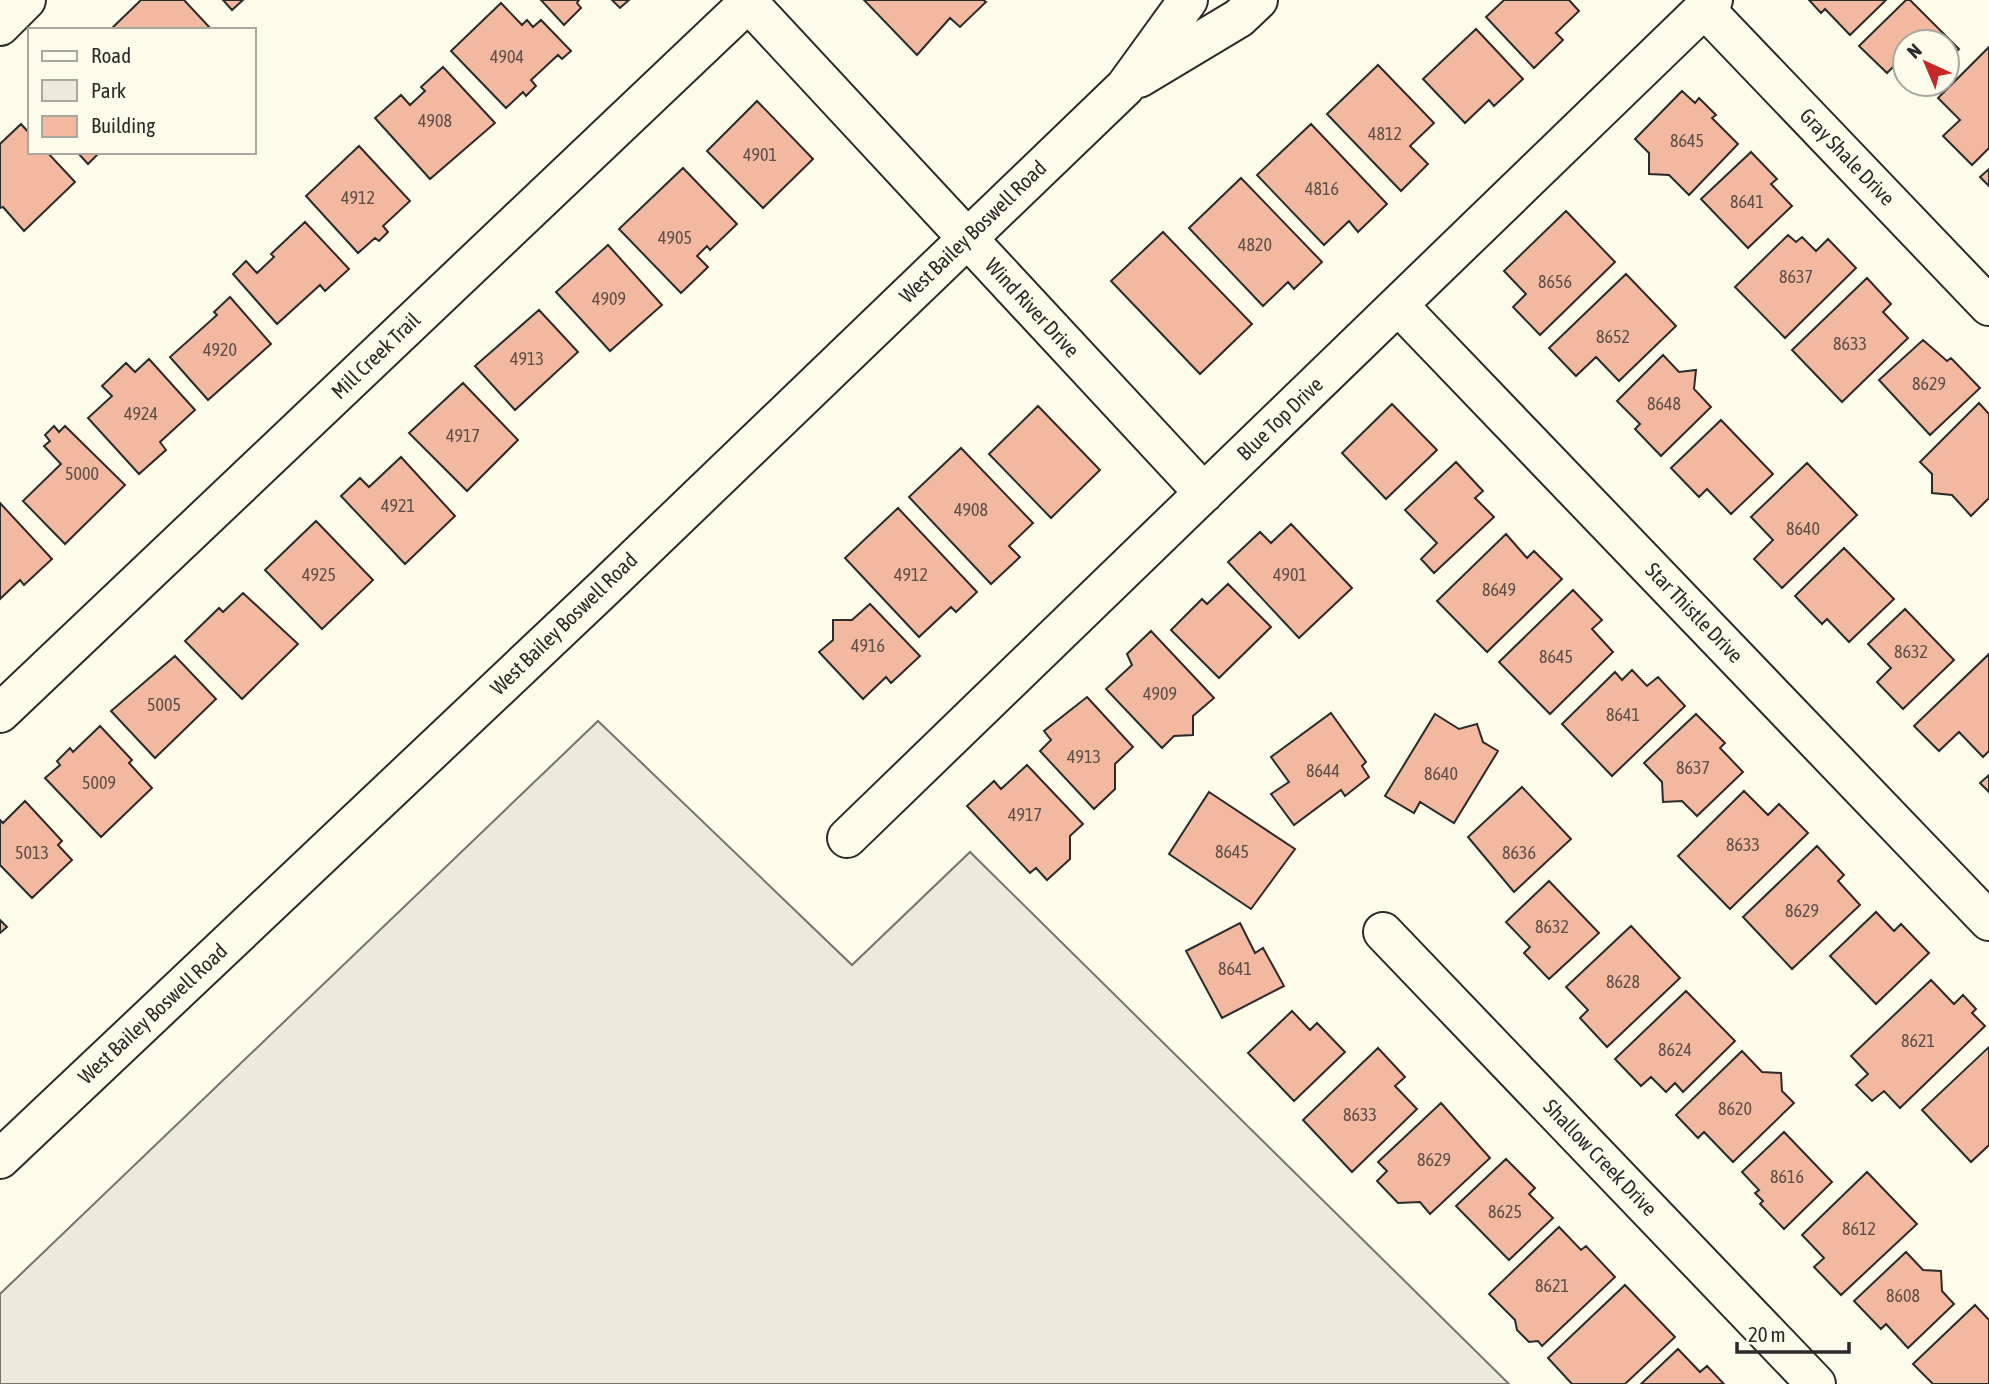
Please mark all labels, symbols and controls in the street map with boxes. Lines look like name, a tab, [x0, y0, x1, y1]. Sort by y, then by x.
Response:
legend	[28, 28, 256, 154]
north arrow	[1891, 28, 1961, 98]
text: N	[1903, 39, 1926, 63]
text: Road	[91, 43, 131, 67]
house number: 4904	[490, 46, 524, 67]
text: Park	[91, 78, 126, 102]
street label: Gray Shale Drive	[1795, 103, 1900, 210]
house number: 4908	[418, 110, 452, 131]
text: Building	[91, 113, 155, 137]
house number: 4812	[1368, 123, 1402, 144]
house number: 8645	[1670, 130, 1704, 151]
house number: 4901	[743, 144, 777, 165]
street label: West Bailey Boswell Road	[894, 155, 1051, 307]
house number: 4816	[1305, 178, 1339, 199]
house number: 4912	[341, 187, 375, 208]
house number: 8641	[1730, 191, 1764, 212]
house number: 4905	[658, 227, 692, 248]
house number: 4820	[1238, 234, 1272, 255]
street label: Wind River Drive	[981, 253, 1085, 362]
house number: 8637	[1779, 266, 1813, 287]
house number: 8656	[1538, 271, 1572, 292]
house number: 4909	[592, 288, 626, 309]
street label: Mill Creek Trail	[326, 307, 425, 403]
house number: 8652	[1596, 326, 1630, 347]
house number: 8633	[1833, 333, 1867, 354]
house number: 4920	[203, 339, 237, 360]
house number: 4913	[510, 348, 544, 369]
street label: Blue Top Drive	[1232, 372, 1327, 465]
house number: 8629	[1912, 373, 1946, 394]
house number: 8648	[1647, 393, 1681, 414]
house number: 4924	[124, 403, 158, 424]
house number: 4917	[446, 425, 480, 446]
house number: 5000	[65, 463, 99, 484]
house number: 4921	[381, 495, 415, 516]
house number: 4908	[954, 499, 988, 520]
house number: 8640	[1786, 518, 1820, 539]
street label: West Bailey Boswell Road	[485, 547, 642, 699]
street label: Star Thistle Drive	[1641, 557, 1748, 667]
house number: 4925	[302, 564, 336, 585]
house number: 4912	[894, 564, 928, 585]
house number: 4901	[1273, 564, 1307, 585]
house number: 8649	[1482, 579, 1516, 600]
house number: 4916	[851, 635, 885, 656]
house number: 8632	[1894, 641, 1928, 662]
house number: 8645	[1539, 646, 1573, 667]
house number: 4909	[1143, 683, 1177, 704]
house number: 5005	[147, 694, 181, 715]
house number: 8641	[1606, 704, 1640, 725]
house number: 4913	[1067, 746, 1101, 767]
house number: 8637	[1676, 757, 1710, 778]
house number: 8644	[1306, 760, 1340, 781]
house number: 8640	[1424, 763, 1458, 784]
house number: 5009	[82, 772, 116, 793]
house number: 4917	[1008, 804, 1042, 825]
house number: 8633	[1726, 834, 1760, 855]
house number: 8645	[1215, 841, 1249, 862]
house number: 5013	[15, 842, 49, 863]
house number: 8636	[1502, 842, 1536, 863]
house number: 8629	[1785, 900, 1819, 921]
house number: 8632	[1535, 916, 1569, 937]
street label: West Bailey Boswell Road	[73, 938, 232, 1088]
house number: 8641	[1218, 958, 1252, 979]
house number: 8628	[1606, 971, 1640, 992]
house number: 8621	[1901, 1030, 1935, 1051]
house number: 8624	[1658, 1039, 1692, 1060]
street label: Shallow Creek Drive	[1539, 1094, 1662, 1220]
house number: 8620	[1718, 1098, 1752, 1119]
house number: 8633	[1343, 1104, 1377, 1125]
house number: 8629	[1417, 1149, 1451, 1170]
house number: 8616	[1770, 1166, 1804, 1187]
house number: 8625	[1488, 1201, 1522, 1222]
house number: 8612	[1842, 1218, 1876, 1239]
house number: 8621	[1535, 1275, 1569, 1296]
house number: 8608	[1886, 1285, 1920, 1306]
scale bar	[1737, 1310, 1849, 1354]
text: 20 m	[1748, 1322, 1786, 1346]

